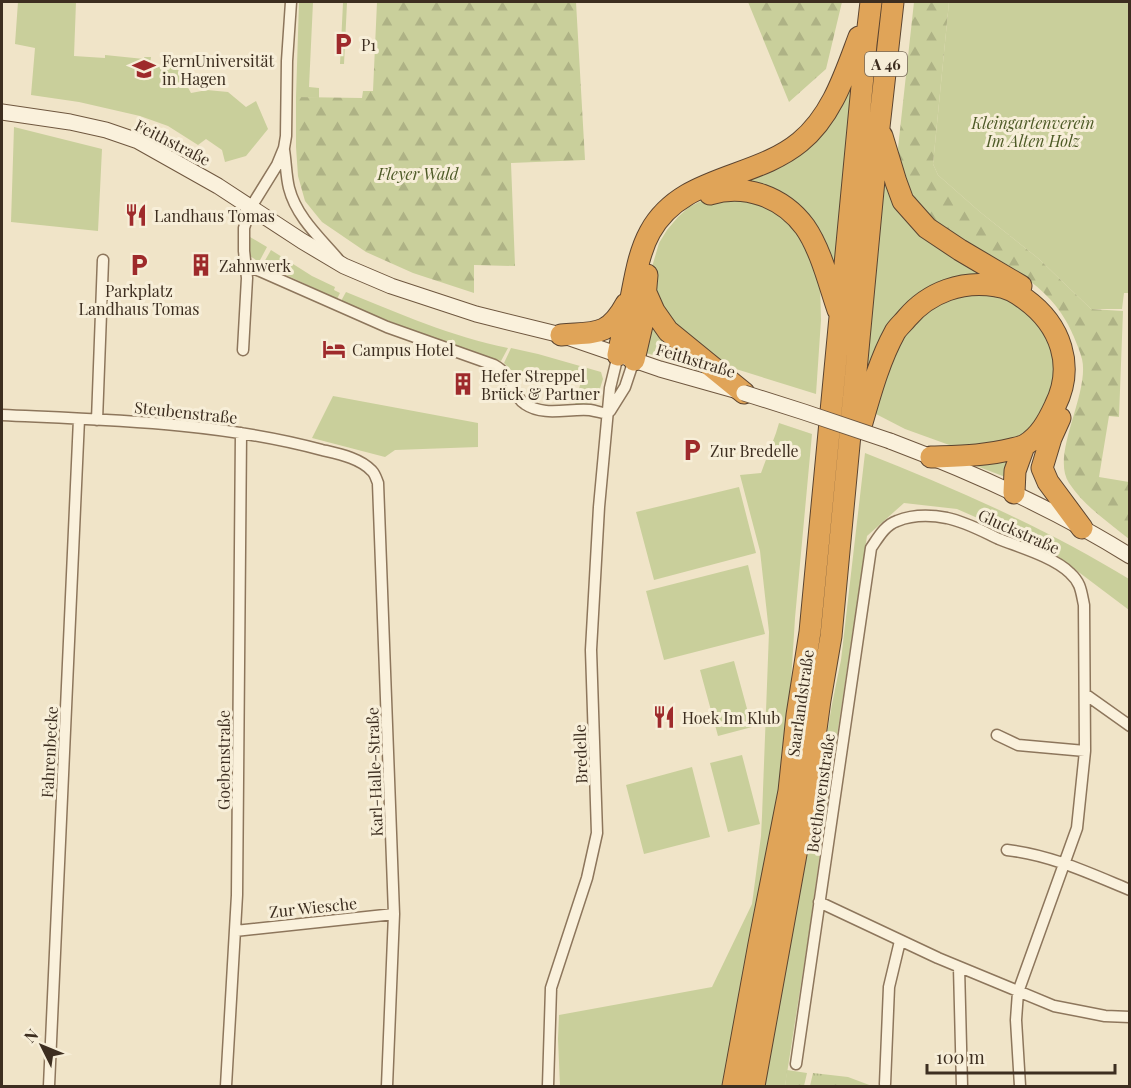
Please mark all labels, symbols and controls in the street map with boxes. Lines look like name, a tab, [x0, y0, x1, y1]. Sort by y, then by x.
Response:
parking icon: P1	[330, 31, 356, 57]
place label: P1	[361, 34, 376, 55]
place label: FernUniversität in Hagen	[162, 50, 274, 89]
road number: A 46	[865, 52, 907, 76]
school or university icon: FernUniversität in Hagen	[131, 56, 157, 82]
park label: Kleingartenverein Im Alten Holz	[971, 112, 1094, 151]
street label: Feithstraße	[132, 114, 214, 170]
park label: Fleyer Wald	[377, 163, 460, 184]
restaurant icon: Landhaus Tomas	[123, 202, 149, 228]
place label: Landhaus Tomas	[154, 205, 275, 226]
parking icon: Parkplatz Landhaus Tomas	[126, 252, 152, 278]
building icon: Zahnwerk	[188, 252, 214, 278]
place label: Zahnwerk	[219, 255, 291, 276]
place label: Parkplatz Landhaus Tomas	[79, 280, 200, 319]
hotel icon: Campus Hotel	[321, 336, 347, 362]
street label: Feithstraße	[654, 338, 738, 382]
place label: Campus Hotel	[352, 339, 454, 360]
place label: Hefer Streppel Brück & Partner	[481, 365, 600, 404]
building icon: Hefer Streppel Brück & Partner	[450, 371, 476, 397]
street label: Steubenstraße	[133, 396, 239, 428]
parking icon: Zur Bredelle	[679, 437, 705, 463]
place label: Zur Bredelle	[710, 440, 799, 461]
street label: Gluckstraße	[975, 504, 1063, 558]
street label: Saarlandstraße	[782, 648, 818, 758]
restaurant icon: Hoek Im Klub	[651, 704, 677, 730]
street label: Fahrenbecke	[36, 705, 62, 799]
street label: Karl-Halle-Straße	[361, 707, 387, 837]
place label: Hoek Im Klub	[682, 707, 780, 728]
street label: Goebenstraße	[213, 710, 234, 810]
street label: Bredelle	[568, 724, 592, 784]
street label: Beethovenstraße	[801, 732, 839, 854]
street label: Zur Wiesche	[268, 892, 358, 922]
north arrow	[12, 1016, 72, 1076]
text: N	[19, 1024, 43, 1047]
scale bar	[927, 1037, 1114, 1075]
text: 100 m	[936, 1045, 985, 1069]

